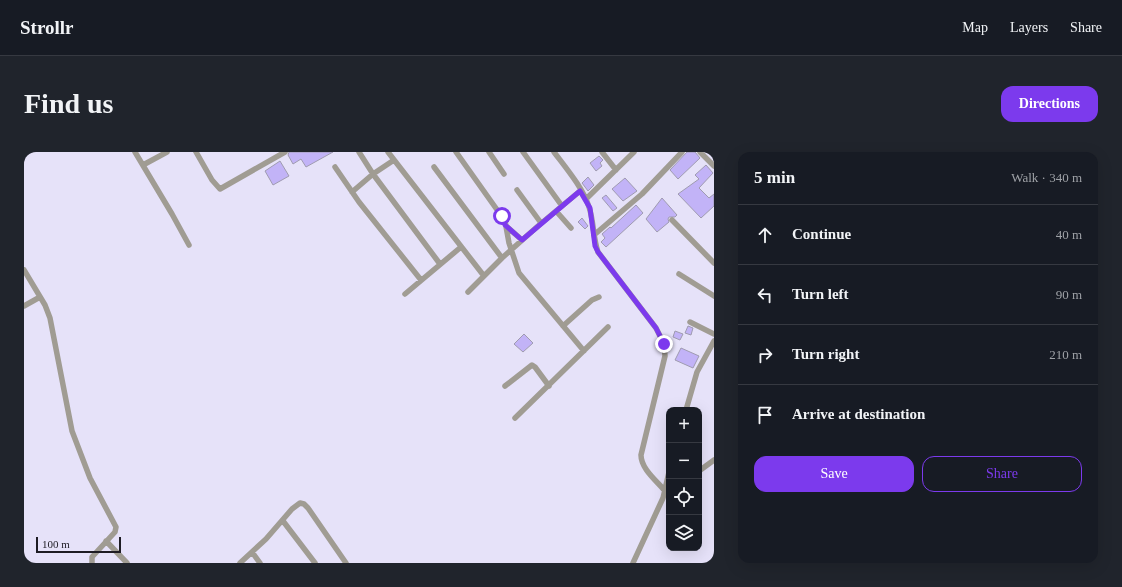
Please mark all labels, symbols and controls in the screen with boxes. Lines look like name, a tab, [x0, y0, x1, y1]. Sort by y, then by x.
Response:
text: Strollr	[20, 17, 73, 38]
text: Map	[962, 20, 988, 35]
text: Layers	[1010, 20, 1048, 35]
text: Share	[1070, 20, 1102, 35]
button: Directions	[1001, 86, 1098, 122]
text: Find us	[24, 88, 114, 119]
text: 5 min	[754, 168, 795, 187]
text: Walk · 340 m	[1011, 170, 1082, 185]
route start	[493, 207, 511, 225]
icon: ahead	[754, 224, 776, 246]
text: Continue	[792, 226, 851, 242]
text: 40 m	[1056, 227, 1082, 242]
icon: left	[754, 284, 776, 306]
text: Turn left	[792, 286, 849, 302]
text: 90 m	[1056, 287, 1082, 302]
route end	[655, 335, 673, 353]
icon: right	[754, 344, 776, 366]
text: Turn right	[792, 346, 859, 362]
text: 210 m	[1049, 347, 1082, 362]
icon: arrive	[754, 404, 776, 426]
text: Arrive at destination	[792, 406, 925, 422]
map controls	[666, 407, 702, 551]
button: +	[666, 407, 702, 443]
button: −	[666, 443, 702, 479]
button: Save	[754, 456, 914, 492]
button: Share	[922, 456, 1082, 492]
button: locate	[666, 479, 702, 515]
button: layers	[666, 515, 702, 551]
scale bar	[36, 535, 121, 554]
text: 100 m	[42, 538, 70, 550]

